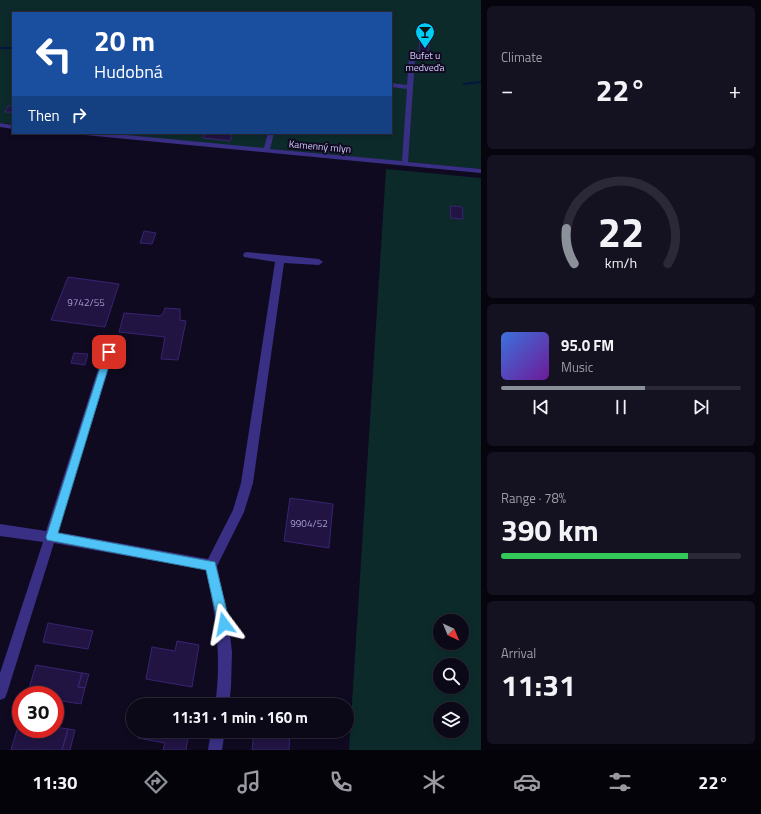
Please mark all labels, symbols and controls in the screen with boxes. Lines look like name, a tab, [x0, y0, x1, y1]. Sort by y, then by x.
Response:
text: 20 m	[94, 19, 155, 62]
bar icon: Bufet u medveďa	[414, 21, 436, 49]
icon: left	[28, 28, 80, 80]
text: Climate	[501, 47, 542, 67]
place label: Bufet u medveďa	[405, 48, 445, 75]
text: Hudobná	[94, 58, 163, 85]
text: 22°	[596, 67, 646, 113]
text: −	[501, 73, 513, 107]
text: +	[729, 73, 741, 107]
text: Then	[28, 104, 60, 127]
icon: right	[68, 104, 90, 126]
street label: Kamenný mlyn	[288, 136, 352, 157]
text: 22	[598, 200, 644, 263]
text: km/h	[605, 252, 637, 274]
house number: 9742/55	[67, 295, 105, 310]
text: 95.0 FM	[561, 334, 614, 357]
pin	[92, 335, 126, 369]
icon: arrive	[98, 341, 120, 363]
text: Music	[561, 357, 593, 377]
icon: previous	[530, 396, 552, 418]
icon: pause	[610, 396, 632, 418]
icon: next	[690, 396, 712, 418]
text: Range · 78%	[501, 488, 566, 508]
text: 390 km	[501, 507, 599, 553]
house number: 9904/52	[290, 516, 328, 531]
position arrow	[203, 603, 245, 645]
north arrow	[433, 614, 469, 650]
map controls	[433, 614, 469, 738]
text: Arrival	[501, 643, 536, 663]
button: search	[433, 658, 469, 694]
text: 11:31	[501, 662, 576, 708]
speed limit sign: 30	[12, 686, 64, 738]
button: layers	[433, 702, 469, 738]
text: 11:31 · 1 min · 160 m	[172, 706, 308, 729]
icon: directions	[142, 768, 170, 796]
icon: music	[235, 768, 263, 796]
icon: phone	[327, 768, 355, 796]
icon: climate	[420, 768, 448, 796]
icon: car	[513, 768, 541, 796]
icon: filters	[606, 768, 634, 796]
text: 11:30	[32, 769, 77, 796]
text: 22°	[698, 769, 729, 796]

